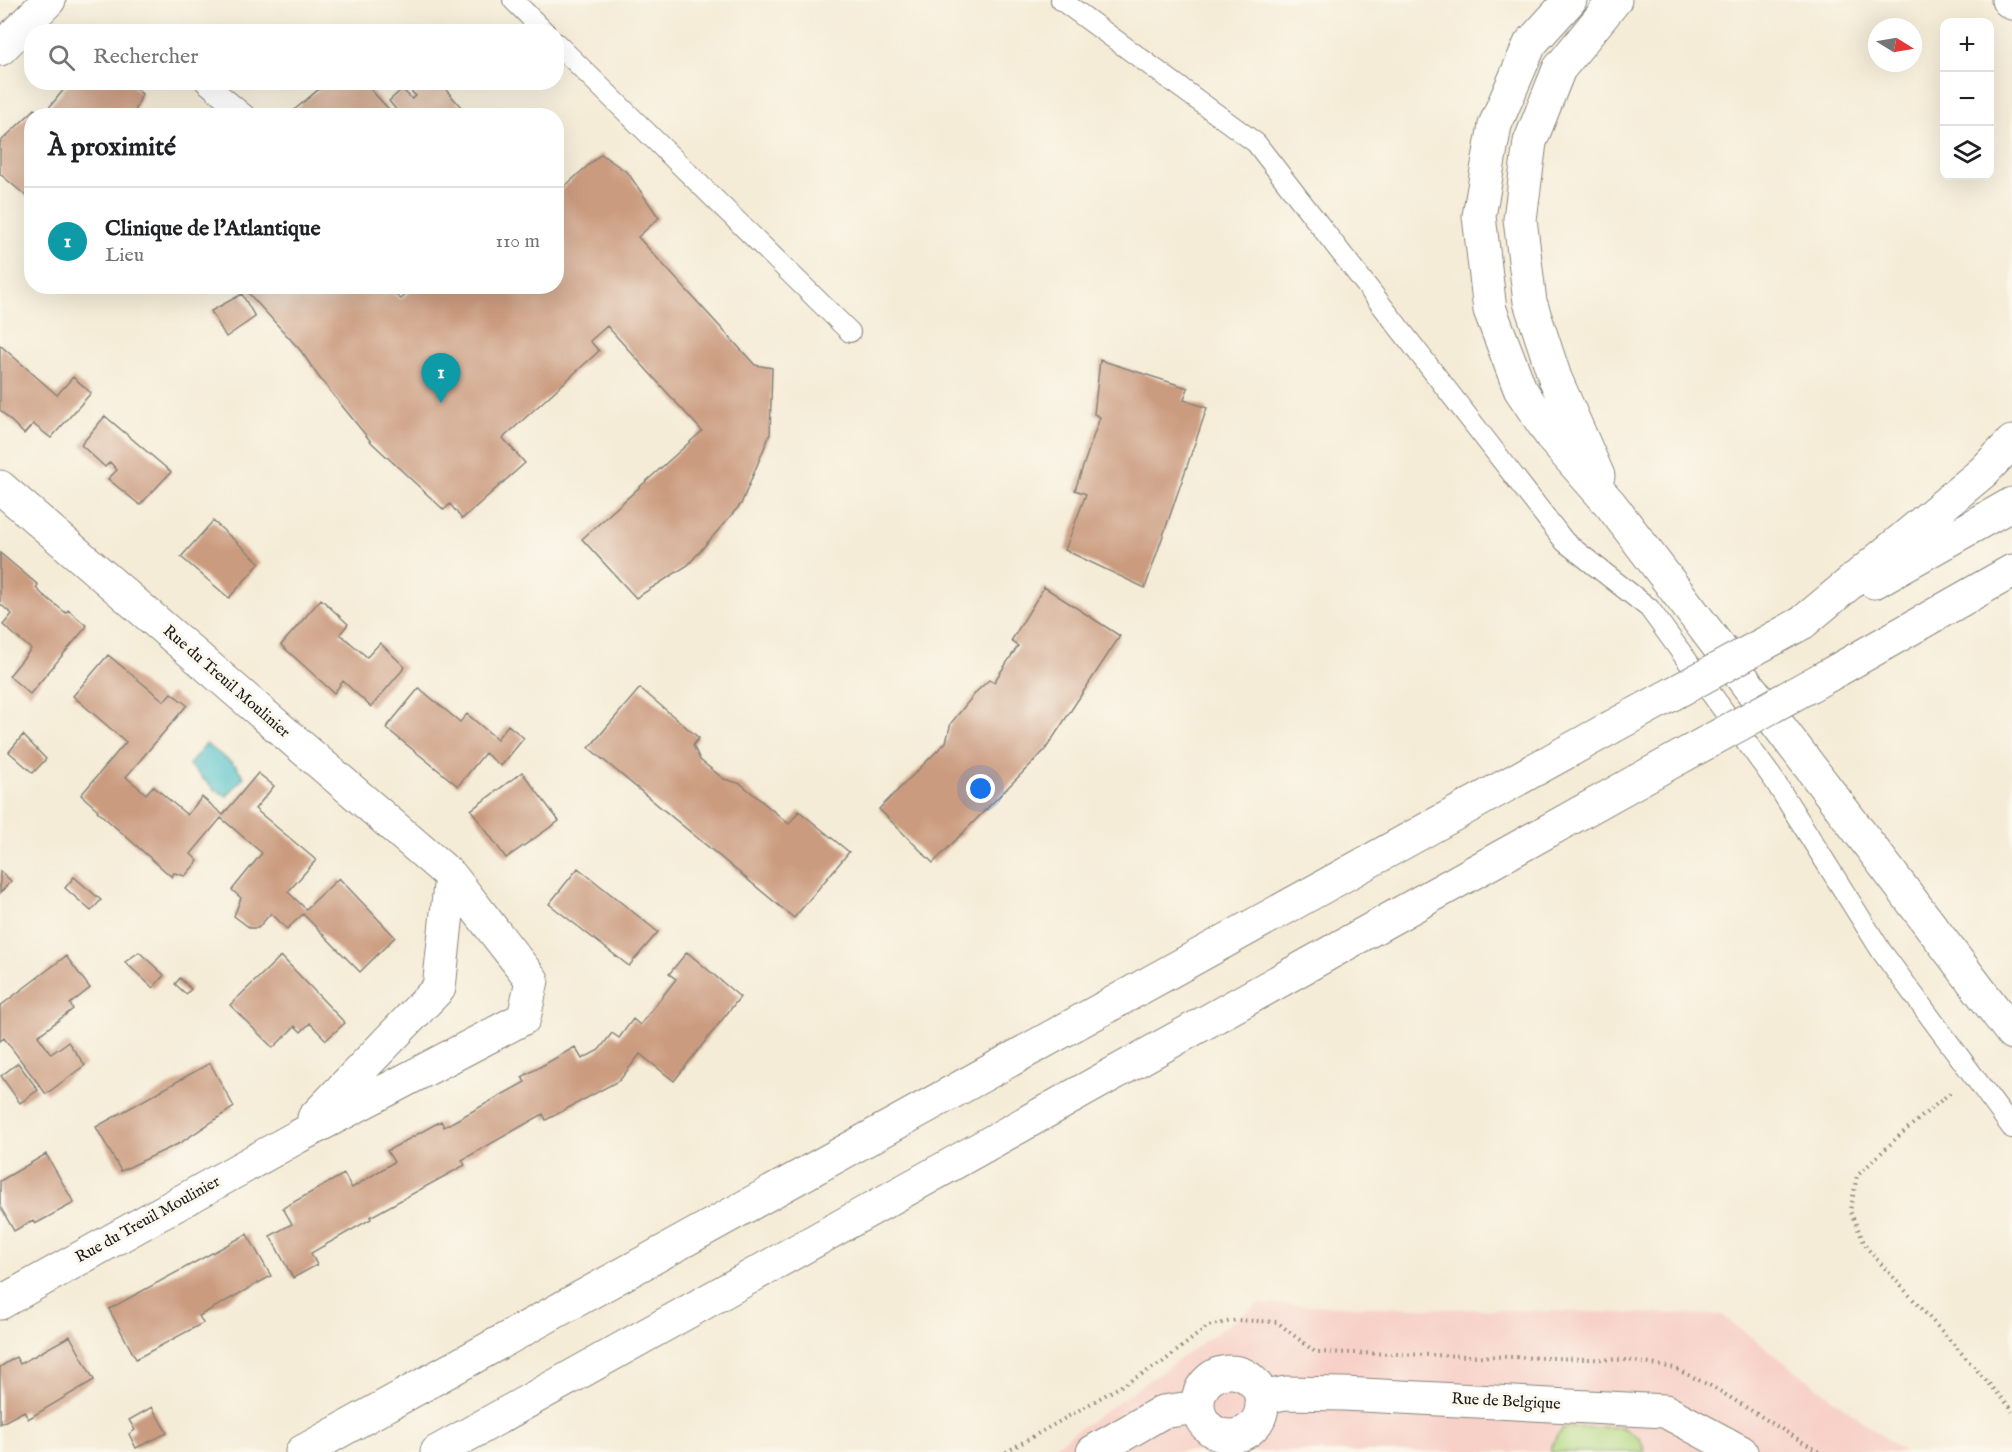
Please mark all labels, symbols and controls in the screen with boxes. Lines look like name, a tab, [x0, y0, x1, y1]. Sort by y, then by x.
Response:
north arrow	[1868, 18, 1922, 72]
map controls	[1940, 18, 1994, 180]
button: +	[1940, 18, 1994, 72]
search box	[24, 24, 564, 90]
icon: search	[45, 41, 78, 74]
text: Rechercher	[93, 43, 198, 71]
button: −	[1940, 72, 1994, 126]
button: layers	[1940, 126, 1994, 180]
text: À proximité	[48, 131, 176, 164]
text: Clinique de l'Atlantique	[105, 215, 321, 243]
text: 1	[64, 229, 71, 254]
text: 110 m	[496, 229, 540, 254]
text: Lieu	[105, 243, 144, 268]
pin: 1	[422, 354, 460, 403]
street label: Rue du Treuil Moulinier	[158, 621, 294, 743]
your location	[966, 774, 995, 803]
street label: Rue du Treuil Moulinier	[72, 1172, 224, 1268]
street label: Rue de Belgique	[1451, 1389, 1561, 1415]

